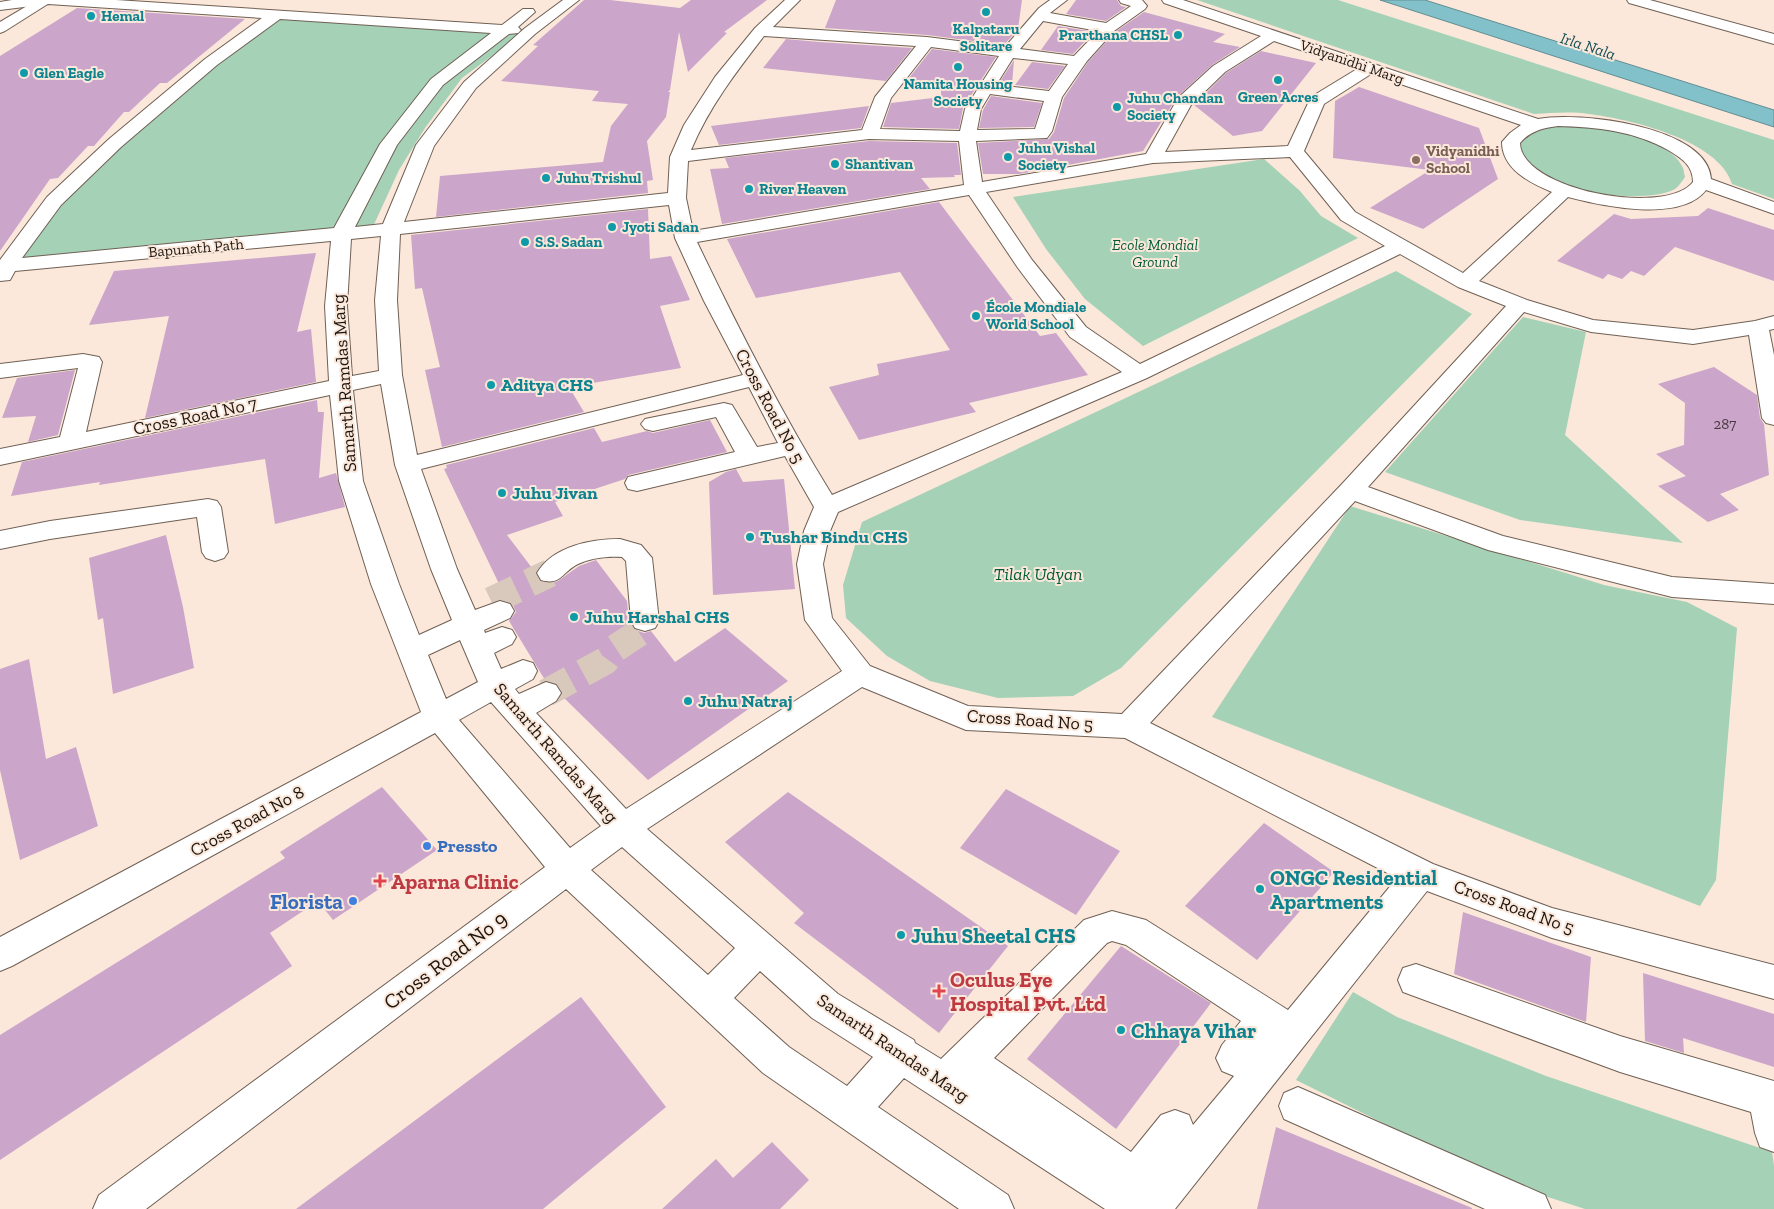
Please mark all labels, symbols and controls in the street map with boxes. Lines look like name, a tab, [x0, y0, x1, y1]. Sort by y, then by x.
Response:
marker: Kalpataru Solitare	[980, 6, 992, 18]
place label: Hemal	[101, 7, 144, 25]
marker: Hemal	[85, 10, 97, 22]
place label: Kalpataru Solitare	[952, 20, 1020, 55]
place label: Prarthana CHSL	[1059, 26, 1169, 44]
water label: Irla Nala	[1558, 28, 1618, 64]
marker: Prarthana CHSL	[1172, 29, 1184, 41]
street label: Vidyanidhi Marg	[1297, 36, 1406, 88]
marker: Namita Housing Society	[952, 61, 964, 73]
place label: Glen Eagle	[34, 64, 104, 82]
marker: Glen Eagle	[18, 67, 30, 79]
marker: Green Acres	[1272, 74, 1284, 86]
place label: Namita Housing Society	[903, 75, 1013, 110]
place label: Green Acres	[1238, 88, 1318, 106]
place label: Juhu Chandan Society	[1127, 89, 1223, 124]
marker: Juhu Chandan Society	[1111, 101, 1123, 113]
place label: Juhu Vishal Society	[1018, 139, 1095, 174]
place label: Vidyanidhi School	[1426, 142, 1500, 177]
marker: Juhu Vishal Society	[1002, 151, 1014, 163]
marker: Vidyanidhi School	[1410, 154, 1422, 166]
place label: Shantivan	[845, 155, 913, 173]
marker: Shantivan	[829, 158, 841, 170]
place label: Juhu Trishul	[556, 169, 642, 187]
marker: Juhu Trishul	[540, 172, 552, 184]
place label: River Heaven	[759, 180, 847, 198]
marker: River Heaven	[743, 183, 755, 195]
place label: Jyoti Sadan	[622, 218, 699, 236]
marker: Jyoti Sadan	[606, 221, 618, 233]
place label: S.S. Sadan	[535, 233, 602, 251]
street label: Bapunath Path	[148, 235, 245, 261]
marker: S.S. Sadan	[519, 236, 531, 248]
park label: Ecole Mondial Ground	[1112, 236, 1198, 271]
street label: Samarth Ramdas Marg	[327, 293, 361, 473]
place label: École Mondiale World School	[986, 298, 1086, 333]
marker: École Mondiale World School	[970, 310, 982, 322]
street label: Cross Road No 5	[731, 345, 809, 467]
place label: Aditya CHS	[501, 374, 593, 396]
marker: Aditya CHS	[485, 379, 497, 391]
street label: Cross Road No 7	[131, 392, 259, 440]
house number: 287	[1714, 415, 1736, 433]
place label: Juhu Jivan	[512, 482, 598, 504]
marker: Juhu Jivan	[496, 487, 508, 499]
place label: Tushar Bindu CHS	[760, 526, 908, 548]
marker: Tushar Bindu CHS	[744, 531, 756, 543]
park label: Tilak Udyan	[994, 563, 1082, 585]
place label: Juhu Harshal CHS	[584, 606, 730, 628]
marker: Juhu Harshal CHS	[568, 611, 580, 623]
street label: Samarth Ramdas Marg	[489, 678, 623, 828]
place label: Juhu Natraj	[698, 690, 792, 712]
marker: Juhu Natraj	[682, 695, 694, 707]
street label: Cross Road No 5	[966, 705, 1094, 735]
street label: Cross Road No 8	[186, 781, 308, 861]
place label: Pressto	[437, 835, 498, 857]
marker: Pressto	[421, 840, 433, 852]
place label: ONGC Residential Apartments	[1270, 865, 1437, 914]
place label: Aparna Clinic	[391, 869, 519, 894]
marker: Aparna Clinic	[373, 874, 387, 888]
street label: Cross Road No 5	[1451, 875, 1577, 939]
marker: ONGC Residential Apartments	[1254, 883, 1266, 895]
place label: Florista	[270, 889, 343, 914]
marker: Florista	[347, 895, 359, 907]
street label: Cross Road No 9	[378, 905, 512, 1015]
place label: Juhu Sheetal CHS	[911, 923, 1076, 948]
marker: Juhu Sheetal CHS	[895, 929, 907, 941]
place label: Oculus Eye Hospital Pvt. Ltd	[950, 967, 1106, 1016]
marker: Oculus Eye Hospital Pvt. Ltd	[932, 984, 946, 998]
street label: Samarth Ramdas Marg	[813, 989, 973, 1107]
place label: Chhaya Vihar	[1131, 1018, 1256, 1043]
marker: Chhaya Vihar	[1115, 1024, 1127, 1036]

